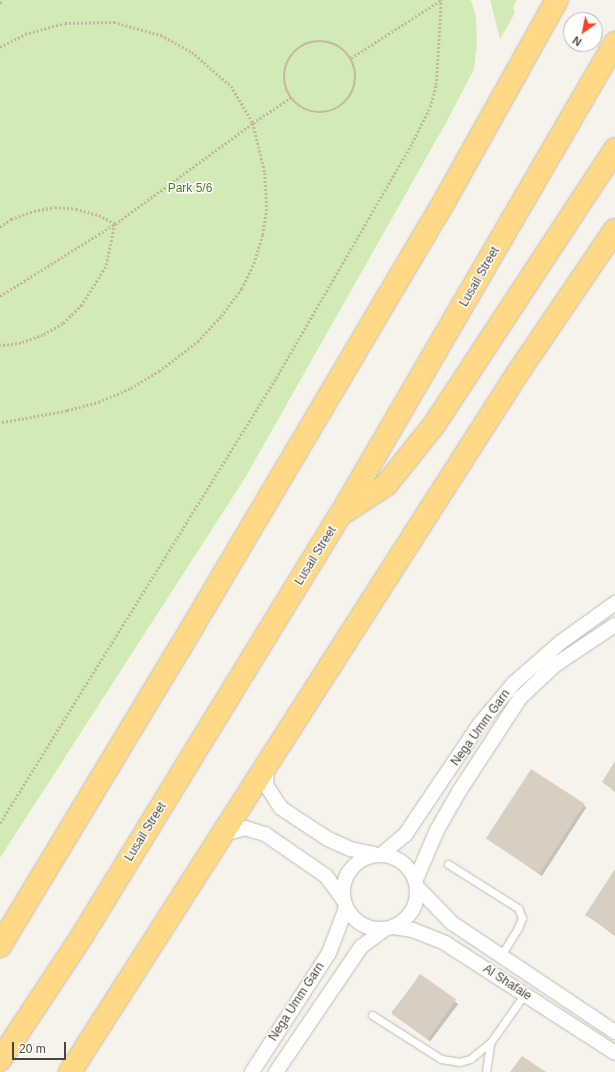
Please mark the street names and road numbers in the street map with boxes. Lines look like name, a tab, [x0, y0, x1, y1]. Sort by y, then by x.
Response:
street label: Lusail Street	[457, 245, 503, 309]
street label: Lusail Street	[292, 524, 340, 588]
street label: Nega Umm Garn	[449, 687, 513, 769]
street label: Lusail Street	[122, 800, 170, 864]
street label: Nega Umm Garn	[266, 960, 328, 1044]
street label: Al Shafaie	[480, 962, 534, 1004]

